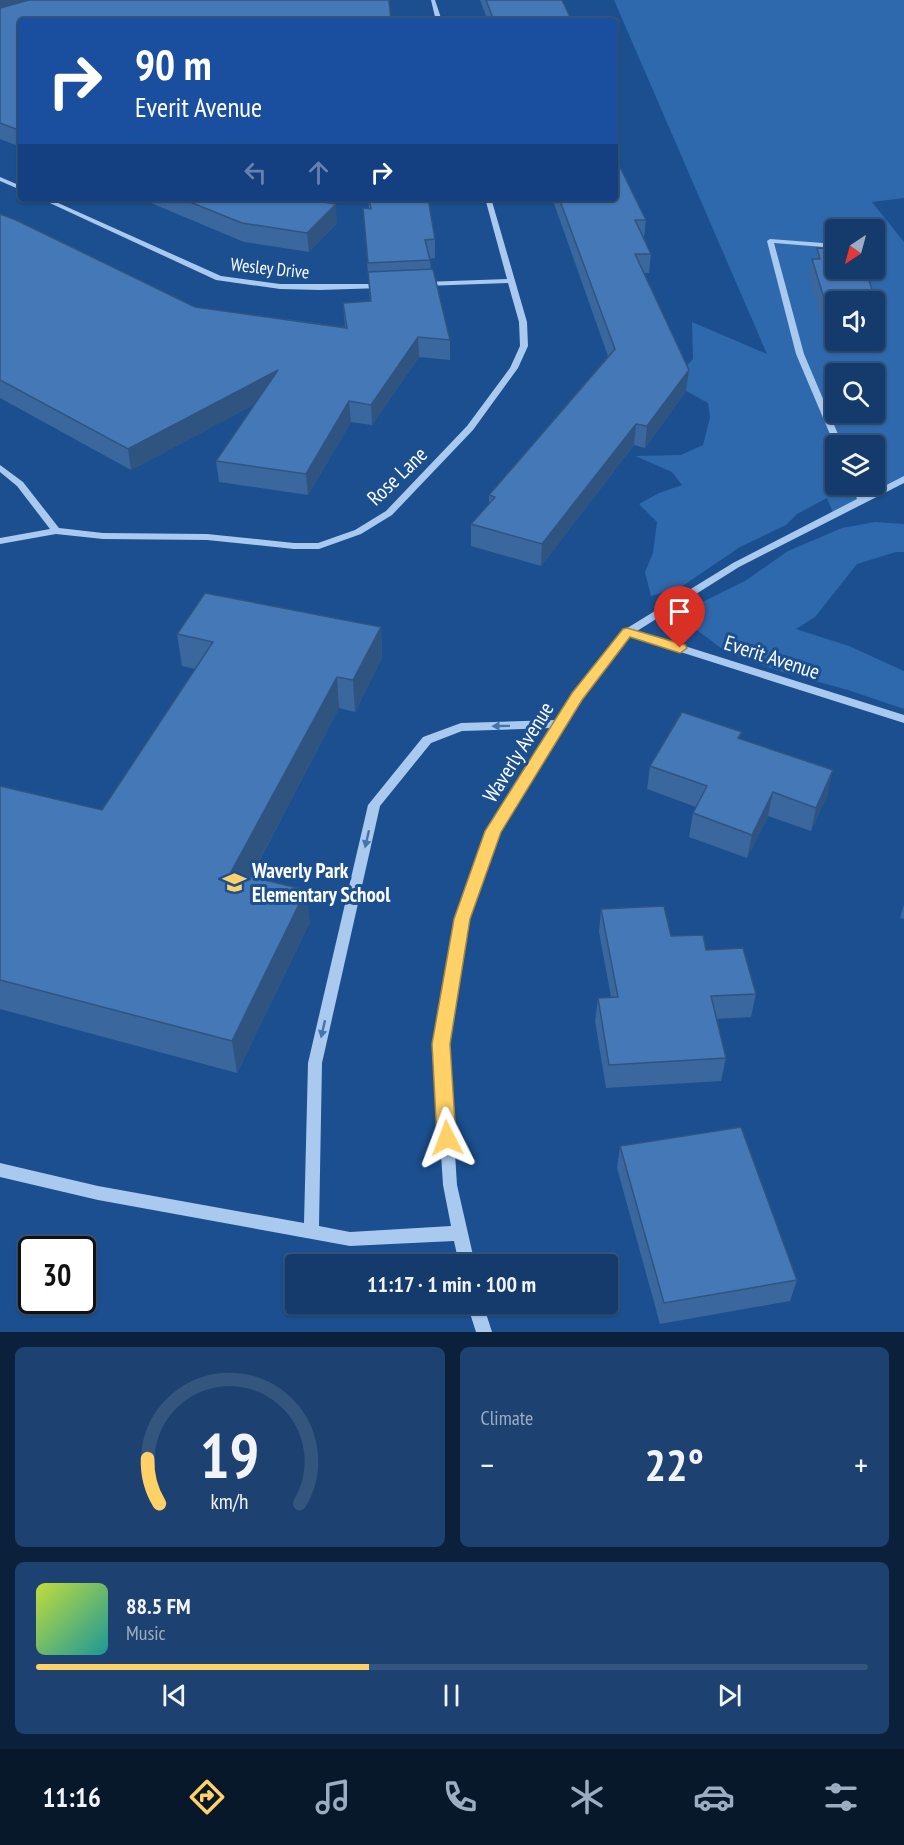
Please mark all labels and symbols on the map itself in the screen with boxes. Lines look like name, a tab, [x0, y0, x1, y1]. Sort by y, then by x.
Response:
north arrow	[825, 219, 885, 279]
street label: Wesley Drive	[229, 252, 311, 284]
street label: Rose Lane	[361, 441, 433, 511]
pin	[654, 586, 705, 648]
street label: Everit Avenue	[721, 629, 823, 685]
street label: Waverly Avenue	[476, 697, 560, 807]
one-way arrow	[492, 721, 511, 731]
one-way arrow	[361, 829, 371, 848]
place label: Waverly Park Elementary School	[251, 857, 391, 908]
school or university icon: Waverly Park Elementary School	[221, 869, 247, 895]
one-way arrow	[318, 1019, 327, 1038]
position arrow	[415, 1106, 479, 1170]
speed limit sign: 30	[18, 1236, 96, 1314]

